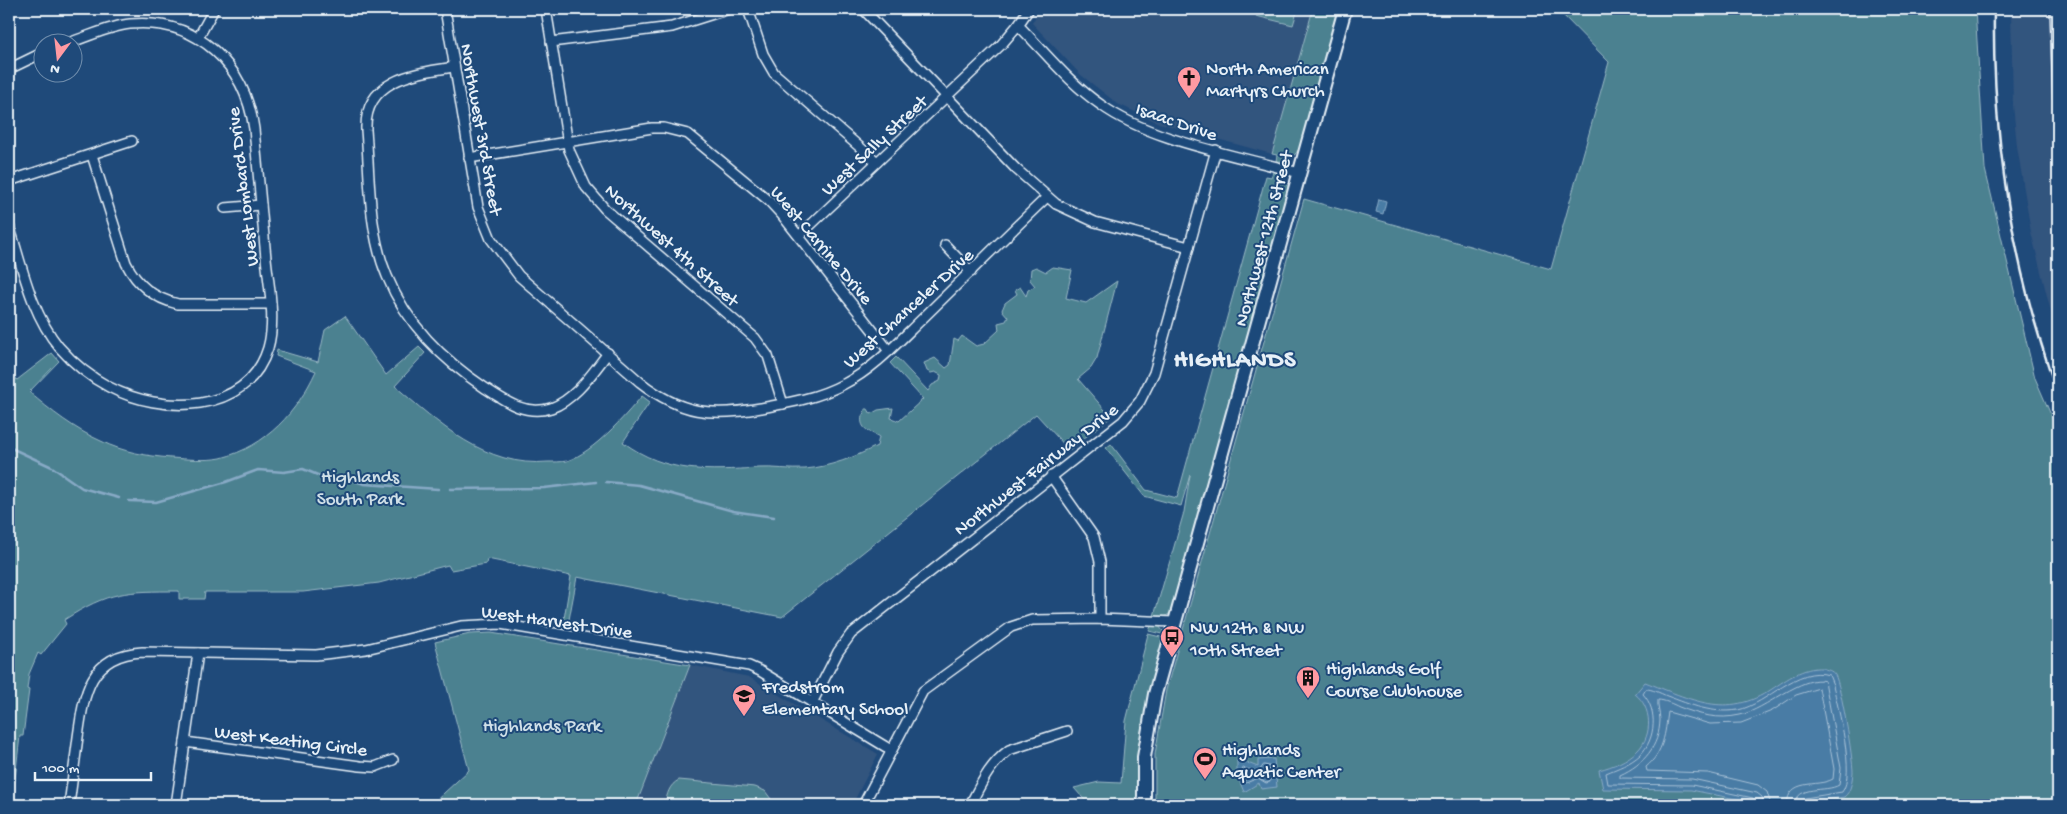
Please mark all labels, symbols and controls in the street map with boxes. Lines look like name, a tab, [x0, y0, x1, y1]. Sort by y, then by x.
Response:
north arrow	[32, 32, 82, 82]
street label: Northwest 3rd Street	[453, 42, 506, 219]
text: N	[49, 59, 62, 78]
place label: North American Martyrs Church	[1206, 59, 1329, 104]
church icon: North American Martyrs Church	[1176, 65, 1202, 99]
street label: West Sally Street	[817, 90, 935, 202]
street label: Isaac Drive	[1132, 99, 1220, 148]
street label: West Lombard Drive	[223, 106, 266, 267]
street label: Northwest 12th Street	[1231, 146, 1300, 329]
street label: Northwest 4th Street	[599, 180, 744, 314]
street label: West Carrine Drive	[764, 182, 877, 311]
street label: West Chanceler Drive	[839, 245, 980, 374]
district label: HIGHLANDS	[1174, 347, 1296, 376]
street label: Northwest Fairway Drive	[950, 399, 1124, 542]
park label: Highlands South Park	[317, 467, 405, 512]
street label: West Harvest Drive	[480, 601, 634, 645]
place label: NW 12th & NW 10th Street	[1189, 618, 1304, 663]
bus stop icon: NW 12th & NW 10th Street	[1159, 624, 1185, 658]
place label: Highlands Golf Course Clubhouse	[1326, 659, 1463, 704]
building icon: Highlands Golf Course Clubhouse	[1295, 665, 1321, 699]
place label: Fredstrom Elementary School	[761, 677, 908, 722]
school or university icon: Fredstrom Elementary School	[731, 683, 757, 717]
park label: Highlands Park	[483, 716, 603, 739]
street label: West Keating Circle	[213, 722, 369, 763]
place label: Highlands Aquatic Center	[1222, 740, 1343, 785]
sports icon: Highlands Aquatic Center	[1192, 746, 1218, 780]
scale bar	[35, 749, 151, 781]
text: 100 m	[41, 760, 80, 778]

